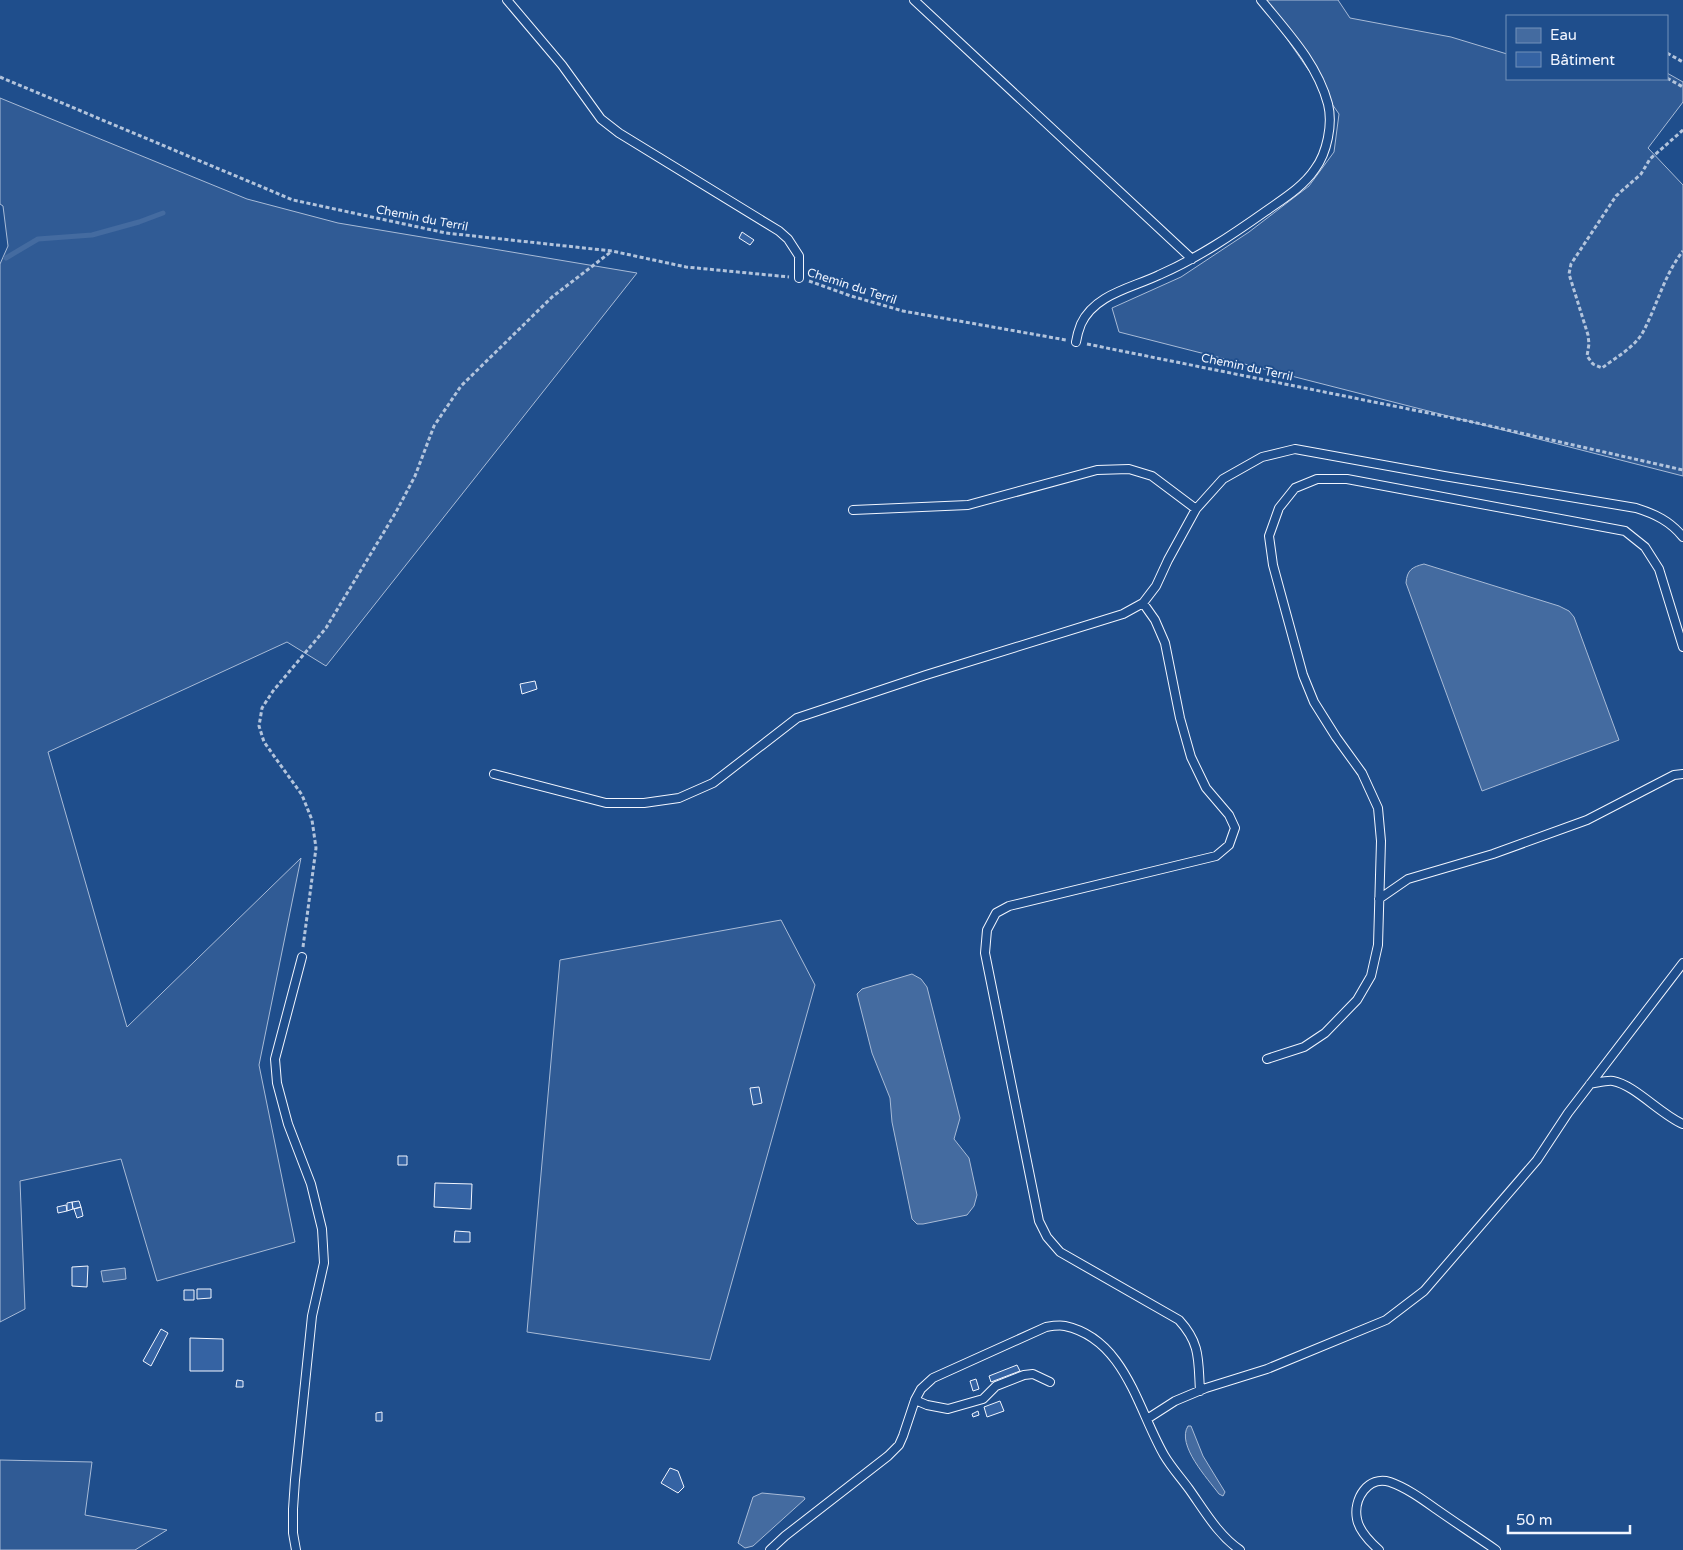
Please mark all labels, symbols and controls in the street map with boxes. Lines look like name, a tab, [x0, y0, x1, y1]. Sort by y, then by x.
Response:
legend	[1506, 15, 1668, 80]
text: Eau	[1550, 26, 1577, 44]
text: Bâtiment	[1550, 51, 1615, 69]
street label: Chemin du Terril	[375, 202, 469, 234]
street label: Chemin du Terril	[805, 265, 899, 307]
street label: Chemin du Terril	[1200, 350, 1294, 384]
scale bar	[1508, 1502, 1630, 1534]
text: 50 m	[1516, 1511, 1553, 1529]

